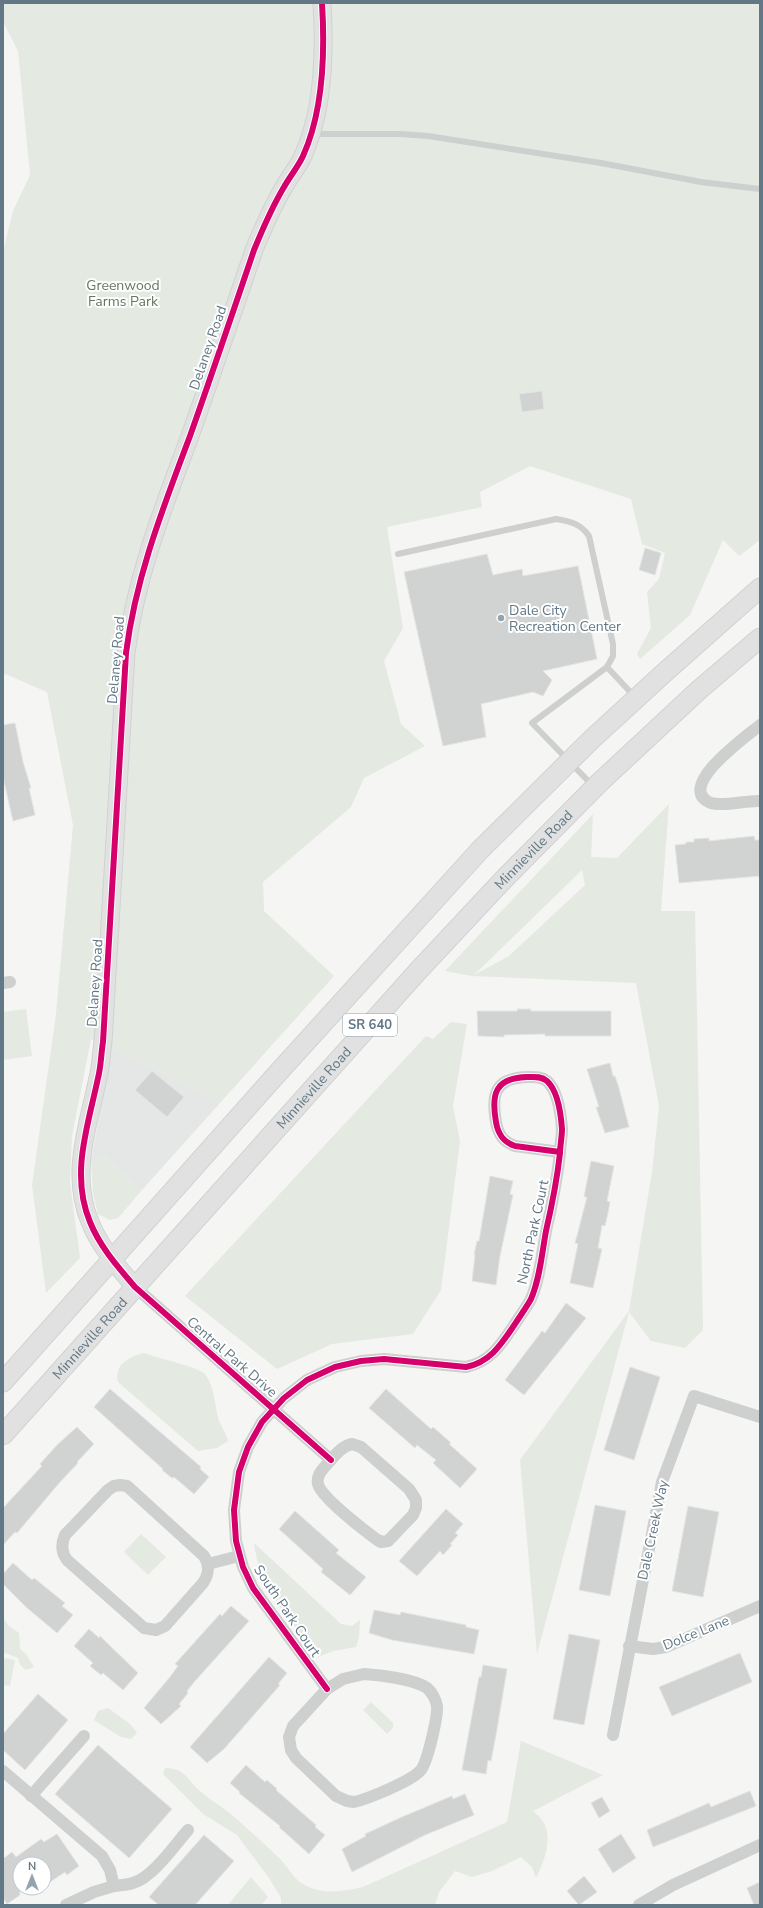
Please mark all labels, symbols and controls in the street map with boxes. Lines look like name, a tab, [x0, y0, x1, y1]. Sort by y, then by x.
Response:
park label: Greenwood Farms Park	[86, 276, 160, 311]
street label: Delaney Road	[185, 303, 231, 393]
place label: Dale City Recreation Center	[509, 601, 621, 636]
marker: Dale City Recreation Center	[496, 613, 506, 623]
street label: Delaney Road	[103, 615, 129, 705]
street label: Minnieville Road	[490, 806, 577, 893]
street label: Delaney Road	[82, 938, 108, 1028]
road number: SR 640	[343, 1014, 397, 1036]
street label: Minnieville Road	[272, 1043, 355, 1133]
street label: North Park Court	[513, 1178, 553, 1286]
street label: Minnieville Road	[48, 1293, 131, 1383]
street label: Central Park Drive	[183, 1312, 281, 1402]
street label: Dale Creek Way	[633, 1477, 673, 1582]
street label: South Park Court	[249, 1561, 325, 1661]
street label: Dolce Lane	[660, 1611, 732, 1655]
north arrow	[12, 1856, 52, 1896]
text: N	[28, 1859, 36, 1874]

